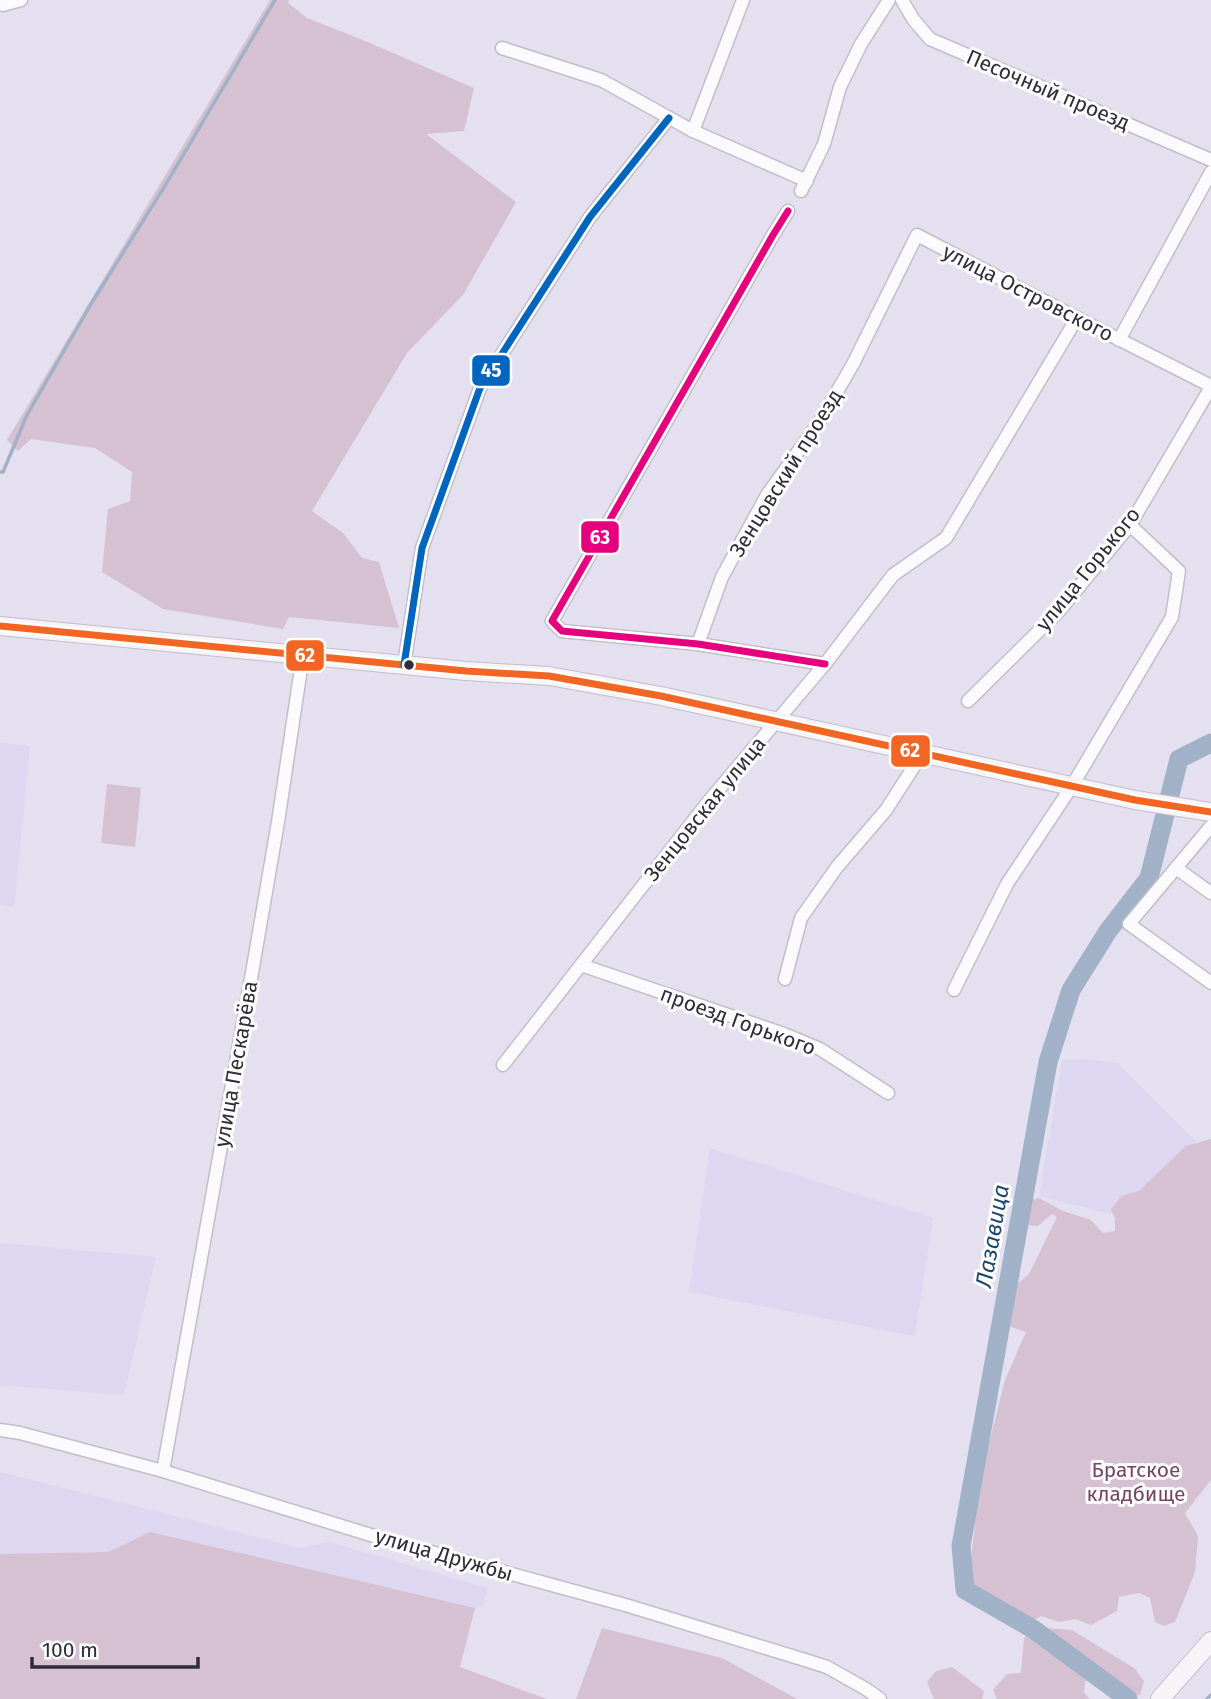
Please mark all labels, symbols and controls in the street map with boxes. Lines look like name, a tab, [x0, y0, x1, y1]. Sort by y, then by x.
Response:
street label: Песочный проезд	[962, 44, 1134, 136]
street label: улица Островского	[938, 239, 1118, 347]
line badge: 45	[471, 354, 511, 387]
text: 45	[481, 359, 501, 382]
street label: Зенцовский проезд	[724, 384, 848, 562]
street label: улица Горького	[1030, 502, 1146, 636]
line badge: 63	[580, 520, 620, 554]
text: 63	[590, 526, 610, 549]
line badge: 62	[285, 639, 325, 672]
text: 62	[295, 644, 315, 667]
unlabelled marker	[402, 658, 416, 672]
street label: Зенцовская улица	[639, 731, 771, 887]
line badge: 62	[890, 734, 931, 768]
text: 62	[900, 739, 920, 762]
street label: улица Пескарёва	[209, 979, 263, 1149]
street label: проезд Горького	[657, 981, 819, 1061]
water label: Лазавица	[969, 1182, 1015, 1291]
park label: Братское кладбище	[1087, 1457, 1185, 1507]
street label: улица Дружбы	[372, 1523, 516, 1587]
scale bar	[32, 1626, 198, 1670]
text: 100 m	[42, 1637, 98, 1663]

